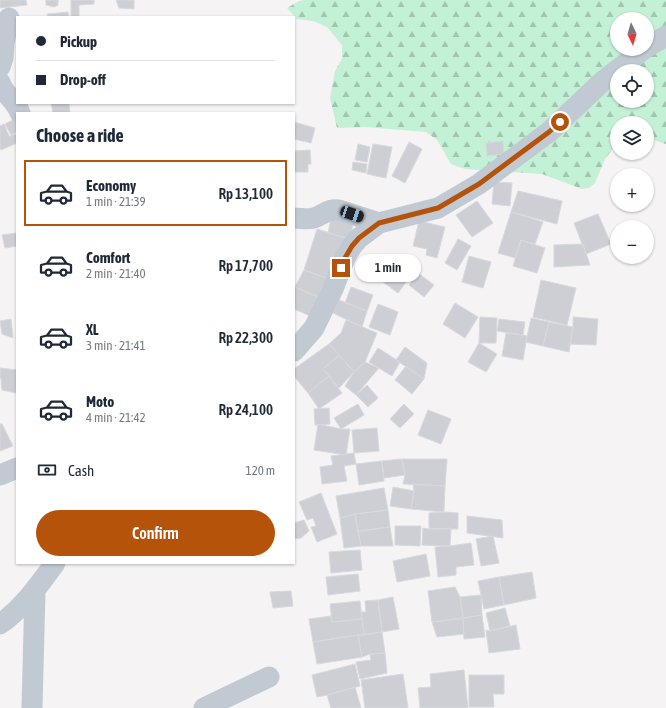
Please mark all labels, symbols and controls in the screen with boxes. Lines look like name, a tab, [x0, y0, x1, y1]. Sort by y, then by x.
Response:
north arrow	[610, 12, 654, 56]
map controls	[610, 12, 654, 264]
text: Pickup	[60, 33, 97, 50]
button: locate	[610, 64, 654, 108]
text: Drop-off	[60, 71, 106, 88]
route start	[551, 113, 569, 131]
button: layers	[610, 116, 654, 160]
text: Choose a ride	[36, 125, 124, 146]
button: +	[610, 168, 654, 212]
icon: car	[38, 175, 74, 211]
text: Economy	[86, 177, 136, 194]
text: Rp 13,100	[218, 185, 273, 202]
text: 1 min · 21:39	[86, 194, 146, 209]
car	[339, 204, 365, 224]
button: −	[610, 220, 654, 264]
icon: car	[38, 247, 74, 283]
text: Comfort	[86, 249, 130, 266]
callout: 1 min	[355, 254, 421, 282]
text: Rp 17,700	[218, 257, 273, 274]
route end	[332, 259, 350, 277]
text: 1 min	[375, 260, 401, 275]
text: 2 min · 21:40	[86, 266, 146, 281]
icon: car	[38, 319, 74, 355]
text: XL	[86, 321, 99, 338]
text: Rp 22,300	[218, 329, 273, 346]
text: 3 min · 21:41	[86, 338, 146, 353]
icon: car	[38, 391, 74, 427]
text: Moto	[86, 393, 114, 410]
text: Rp 24,100	[218, 401, 273, 418]
text: 4 min · 21:42	[86, 410, 146, 425]
icon: cash	[36, 459, 58, 481]
text: Cash	[68, 462, 94, 479]
text: 120 m	[246, 463, 275, 478]
button: Confirm	[36, 510, 275, 556]

